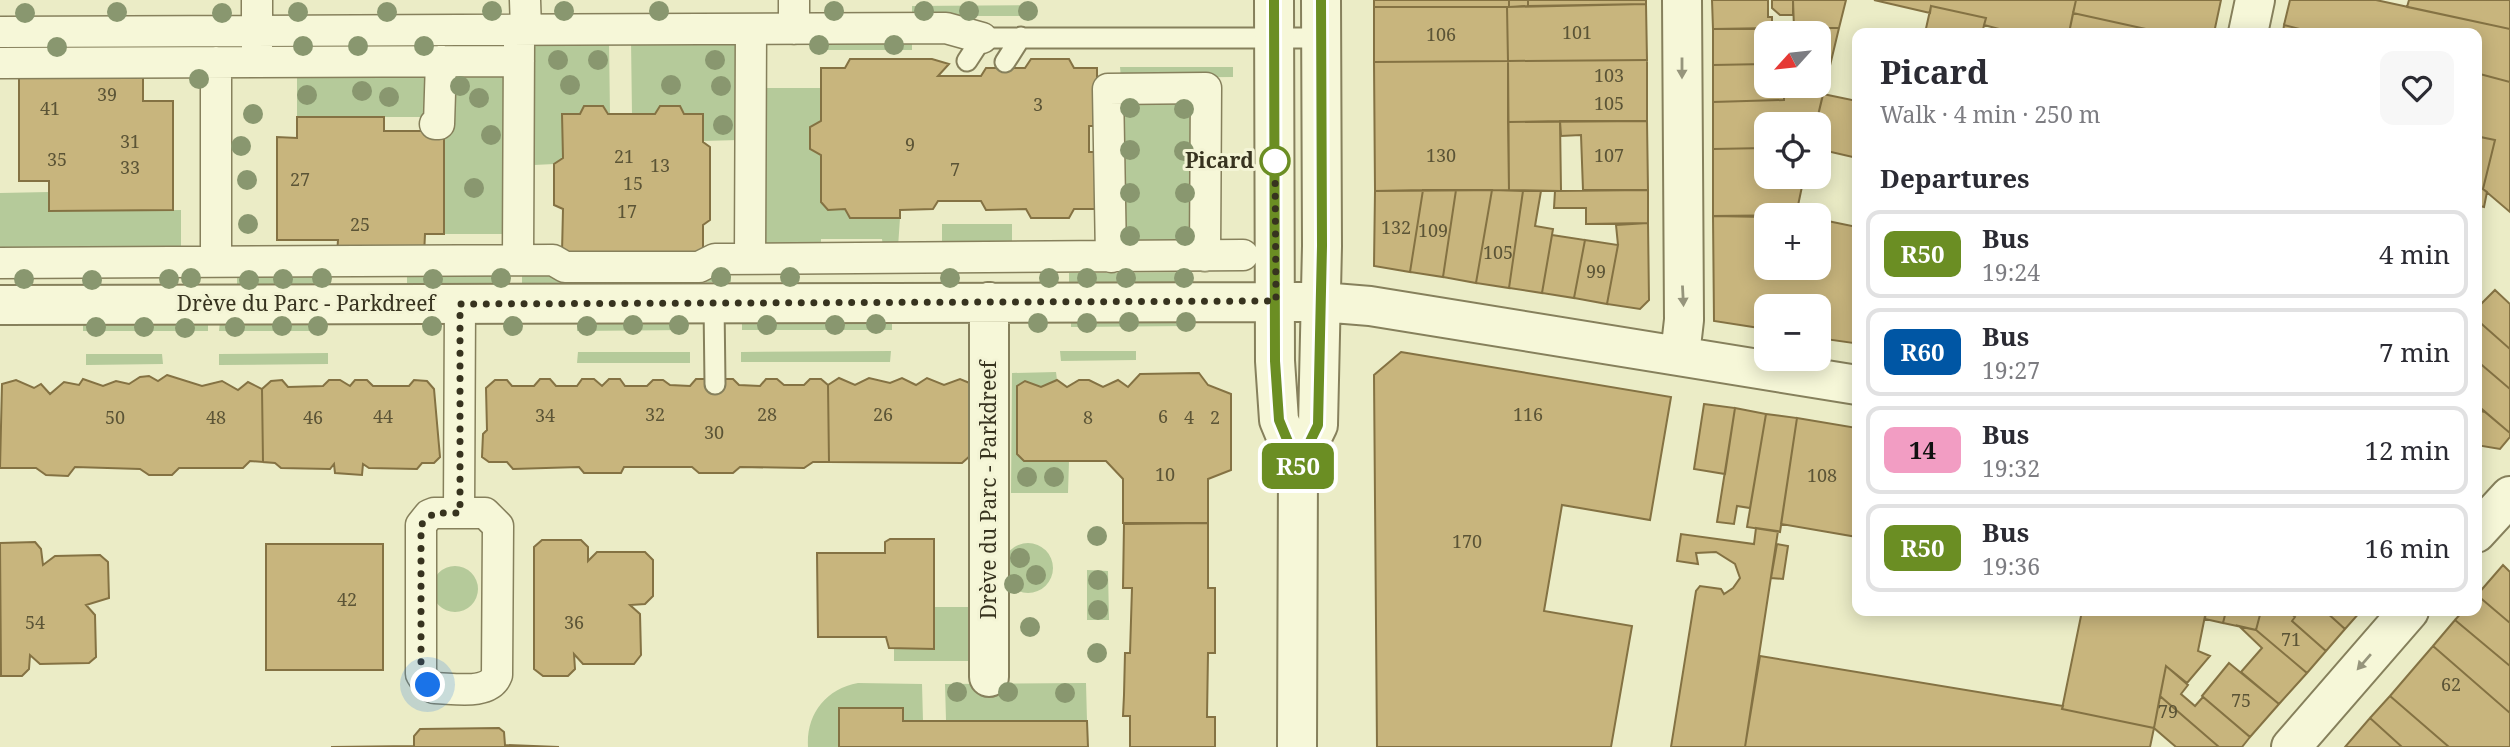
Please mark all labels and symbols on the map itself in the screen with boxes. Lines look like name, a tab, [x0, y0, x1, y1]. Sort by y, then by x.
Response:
house number: 101	[1562, 20, 1592, 44]
north arrow	[1754, 21, 1830, 98]
house number: 106	[1426, 22, 1456, 46]
one-way arrow	[1676, 57, 1688, 79]
house number: 103	[1594, 63, 1624, 87]
house number: 39	[97, 82, 117, 106]
house number: 105	[1594, 91, 1624, 115]
house number: 3	[1033, 92, 1043, 116]
house number: 41	[40, 96, 60, 120]
house number: 31	[120, 129, 140, 153]
house number: 9	[905, 132, 915, 156]
house number: 130	[1426, 143, 1456, 167]
house number: 107	[1594, 143, 1624, 167]
house number: 21	[614, 144, 634, 168]
place label: Picard	[1185, 146, 1254, 174]
marker: Picard	[1260, 146, 1290, 176]
house number: 35	[47, 147, 67, 171]
house number: 13	[650, 153, 670, 177]
house number: 33	[120, 155, 140, 179]
house number: 7	[950, 157, 960, 181]
house number: 27	[290, 167, 310, 191]
house number: 15	[623, 171, 643, 195]
house number: 17	[617, 199, 637, 223]
house number: 25	[350, 212, 370, 236]
house number: 132	[1381, 215, 1411, 239]
house number: 109	[1418, 218, 1448, 242]
house number: 105	[1483, 240, 1513, 264]
house number: 99	[1586, 259, 1606, 283]
one-way arrow	[1677, 285, 1688, 307]
street label: Drève du Parc - Parkdreef	[177, 289, 437, 317]
street label: Drève du Parc - Parkdreef	[974, 359, 1002, 619]
house number: 32	[645, 402, 665, 426]
house number: 28	[757, 402, 777, 426]
house number: 26	[873, 402, 893, 426]
house number: 116	[1513, 402, 1543, 426]
house number: 34	[535, 403, 555, 427]
house number: 44	[373, 404, 393, 428]
house number: 6	[1158, 404, 1168, 428]
house number: 50	[105, 405, 125, 429]
house number: 48	[206, 405, 226, 429]
house number: 46	[303, 405, 323, 429]
house number: 8	[1083, 405, 1093, 429]
house number: 4	[1184, 405, 1194, 429]
house number: 2	[1210, 405, 1220, 429]
house number: 30	[704, 420, 724, 444]
line badge: R50	[1258, 443, 1338, 489]
house number: 10	[1155, 462, 1175, 486]
house number: 108	[1807, 463, 1837, 487]
house number: 170	[1452, 529, 1482, 553]
house number: 42	[337, 587, 357, 611]
house number: 54	[25, 610, 45, 634]
house number: 36	[564, 610, 584, 634]
house number: 71	[2281, 627, 2301, 651]
one-way arrow	[2357, 654, 2372, 671]
your location	[410, 667, 445, 702]
house number: 62	[2441, 672, 2461, 696]
house number: 75	[2231, 688, 2251, 712]
house number: 79	[2158, 699, 2178, 723]

